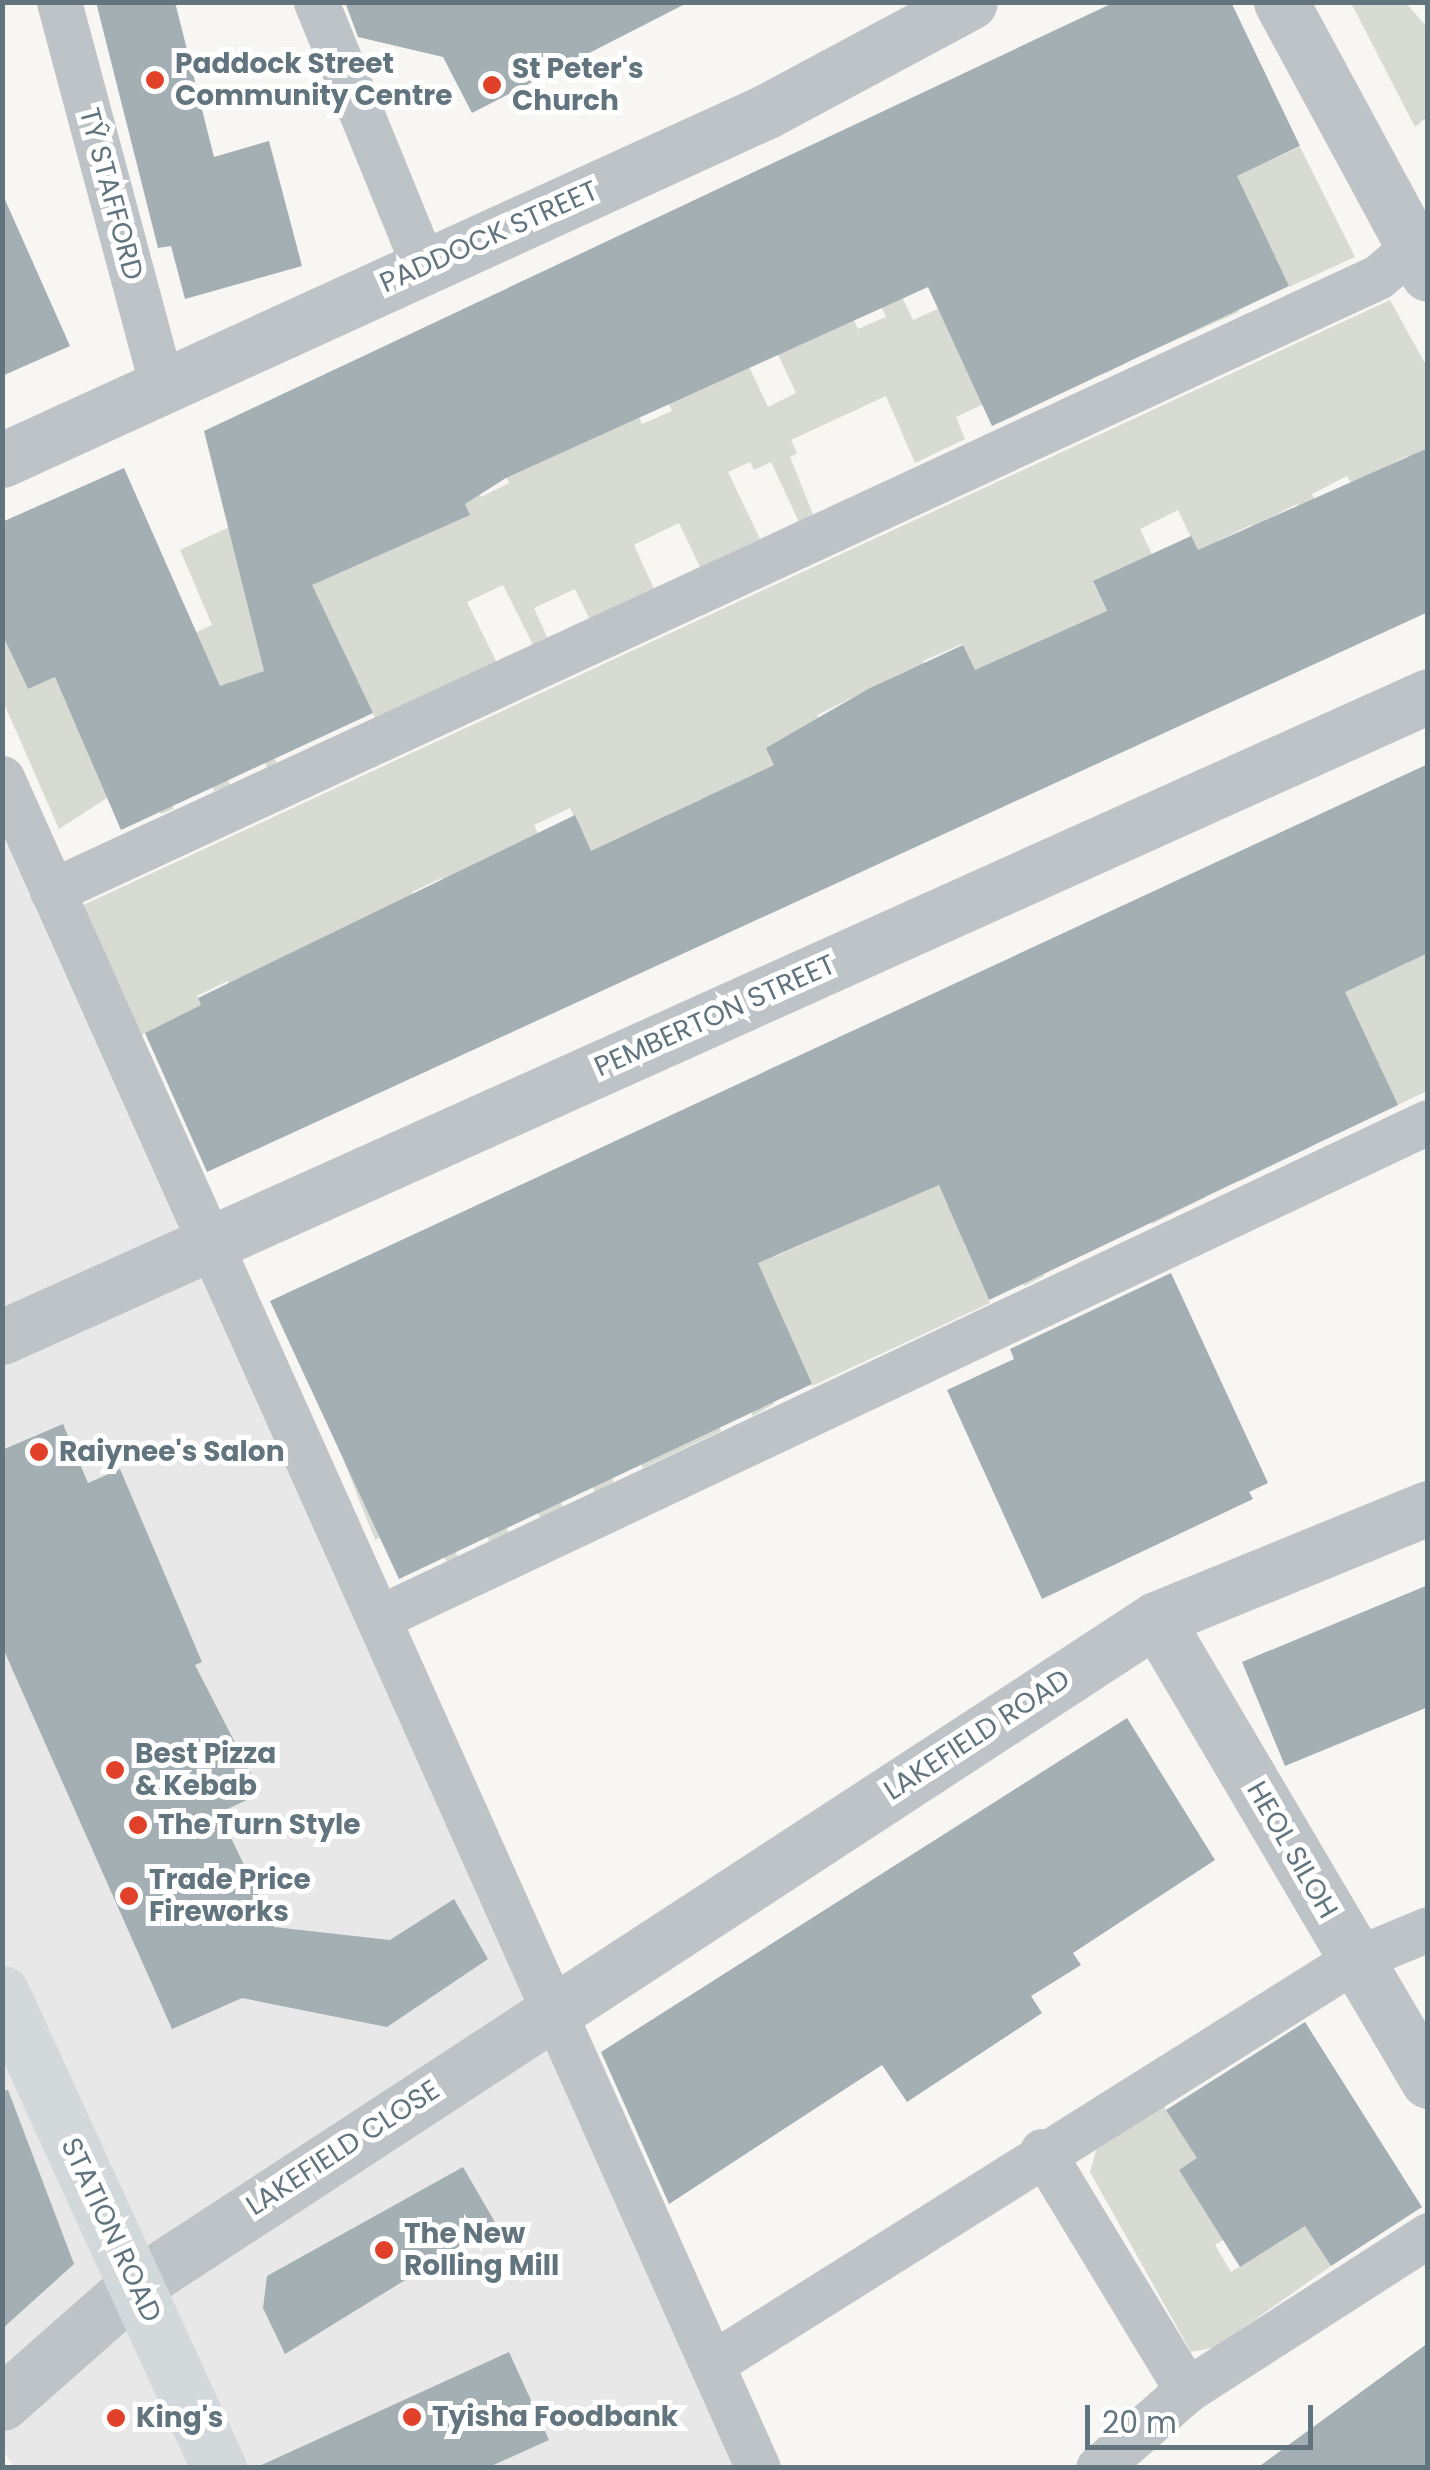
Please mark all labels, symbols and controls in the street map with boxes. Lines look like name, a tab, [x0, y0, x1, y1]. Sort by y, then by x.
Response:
place label: Paddock Street Community Centre	[175, 47, 453, 113]
place label: St Peter's Church	[512, 52, 644, 118]
marker: Paddock Street Community Centre	[144, 69, 166, 91]
marker: St Peter's Church	[481, 74, 503, 96]
street label: TŶ STAFFORD	[72, 104, 150, 284]
street label: PADDOCK STREET	[375, 174, 603, 300]
street label: PEMBERTON STREET	[589, 948, 841, 1084]
place label: Raiynee's Salon	[59, 1435, 285, 1469]
marker: Raiynee's Salon	[28, 1441, 50, 1463]
street label: LAKEFIELD ROAD	[878, 1662, 1076, 1808]
place label: Best Pizza & Kebab	[135, 1737, 276, 1803]
marker: Best Pizza & Kebab	[104, 1759, 126, 1781]
street label: HEOL SILOH	[1239, 1776, 1345, 1924]
place label: The Turn Style	[158, 1808, 361, 1842]
marker: The Turn Style	[127, 1814, 149, 1836]
place label: Trade Price Fireworks	[149, 1863, 311, 1929]
marker: Trade Price Fireworks	[118, 1885, 140, 1907]
street label: LAKEFIELD CLOSE	[240, 2073, 446, 2223]
street label: STATION ROAD	[54, 2133, 168, 2327]
place label: The New Rolling Mill	[404, 2217, 559, 2283]
marker: The New Rolling Mill	[373, 2239, 395, 2261]
scale bar	[1090, 2385, 1318, 2447]
place label: Tyisha Foodbank	[432, 2400, 678, 2434]
place label: King's	[136, 2401, 223, 2435]
text: 20 m	[1102, 2401, 1177, 2444]
marker: Tyisha Foodbank	[401, 2406, 423, 2428]
marker: King's	[105, 2407, 127, 2429]

